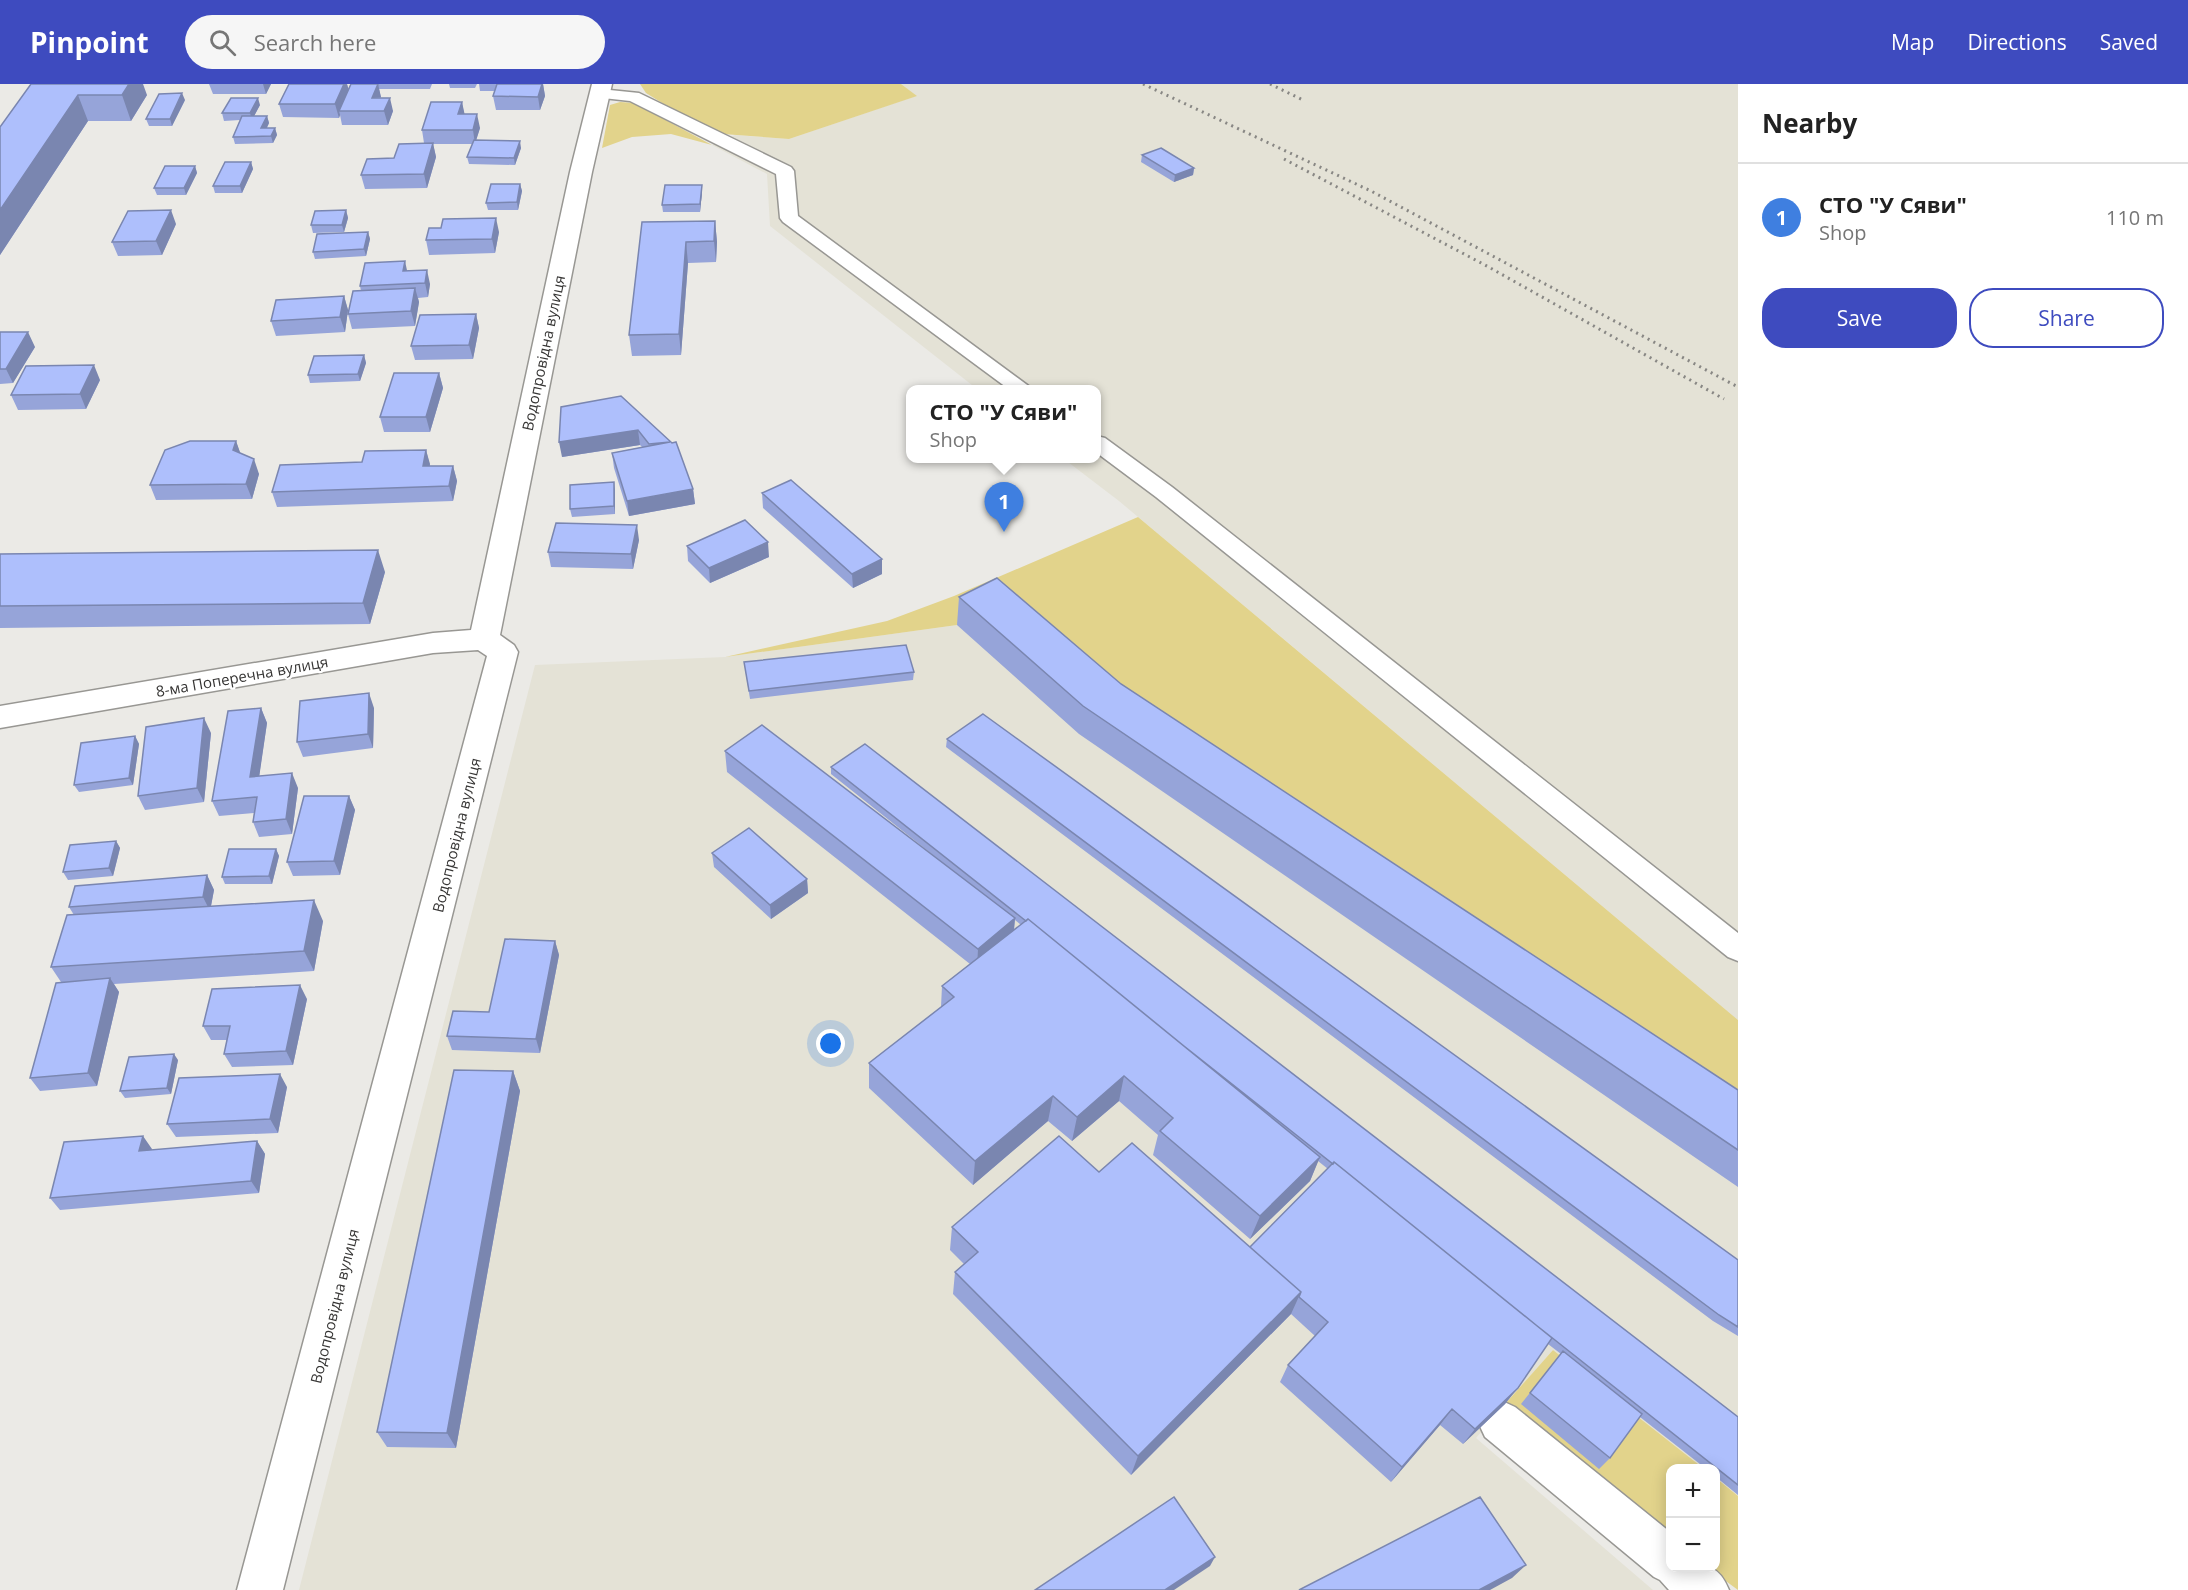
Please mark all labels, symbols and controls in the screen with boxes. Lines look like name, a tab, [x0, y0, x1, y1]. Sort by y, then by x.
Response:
search box	[185, 15, 605, 69]
text: Pinpoint	[30, 23, 149, 61]
icon: search	[206, 26, 239, 59]
text: Search here	[254, 27, 376, 57]
text: Map	[1891, 28, 1934, 56]
text: Directions	[1967, 28, 2067, 56]
text: Saved	[2100, 28, 2158, 56]
text: Nearby	[1762, 105, 1857, 141]
text: СТО "У Сяви"	[1819, 189, 1967, 219]
text: 1	[1776, 204, 1787, 231]
text: 110 m	[2106, 204, 2164, 231]
text: Shop	[1819, 219, 1867, 246]
street label: Водопровідна вулиця	[517, 273, 569, 433]
button: Save	[1762, 288, 1957, 348]
button: Share	[1969, 288, 2164, 348]
popup	[906, 385, 1101, 463]
text: СТО "У Сяви"	[930, 396, 1077, 426]
text: Shop	[930, 426, 977, 453]
pin: 1	[984, 482, 1024, 532]
street label: 8-ма Поперечна вулиця	[154, 651, 330, 701]
street label: Водопровідна вулиця	[427, 756, 485, 914]
your location	[816, 1029, 845, 1058]
street label: Водопровідна вулиця	[305, 1227, 363, 1385]
map controls	[1666, 1464, 1720, 1572]
button: +	[1666, 1464, 1720, 1518]
button: −	[1666, 1518, 1720, 1572]

